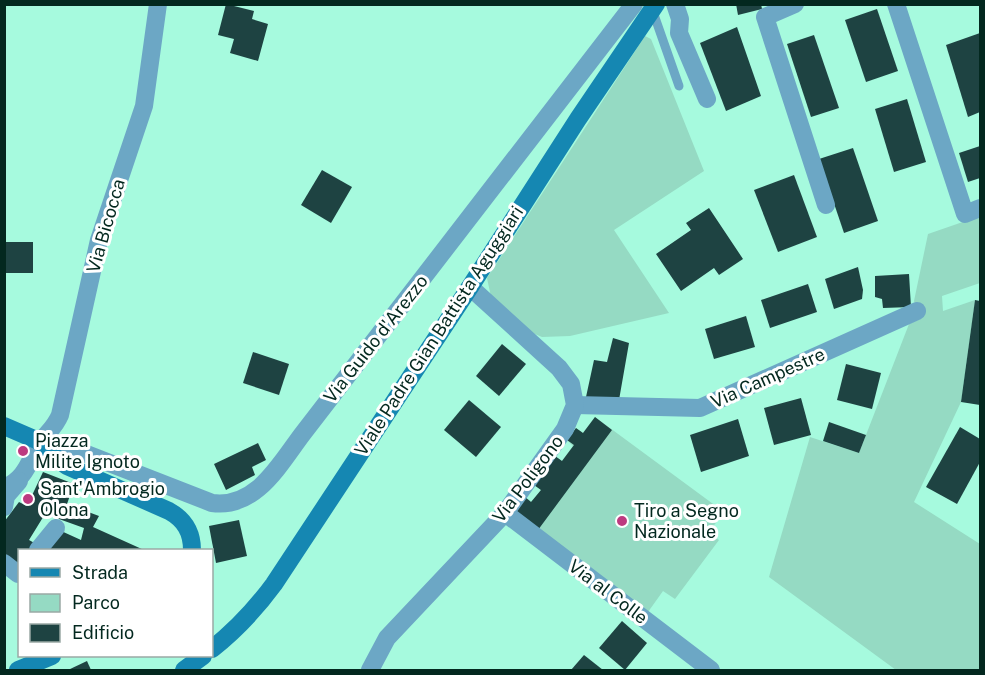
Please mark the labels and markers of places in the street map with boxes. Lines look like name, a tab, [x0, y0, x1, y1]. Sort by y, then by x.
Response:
place label: Piazza Milite Ignoto	[35, 430, 140, 472]
marker: Piazza Milite Ignoto	[16, 444, 30, 458]
place label: Sant'Ambrogio Olona	[40, 478, 165, 520]
marker: Sant'Ambrogio Olona	[21, 492, 35, 506]
place label: Tiro a Segno Nazionale	[634, 500, 739, 542]
marker: Tiro a Segno Nazionale	[615, 514, 629, 528]

